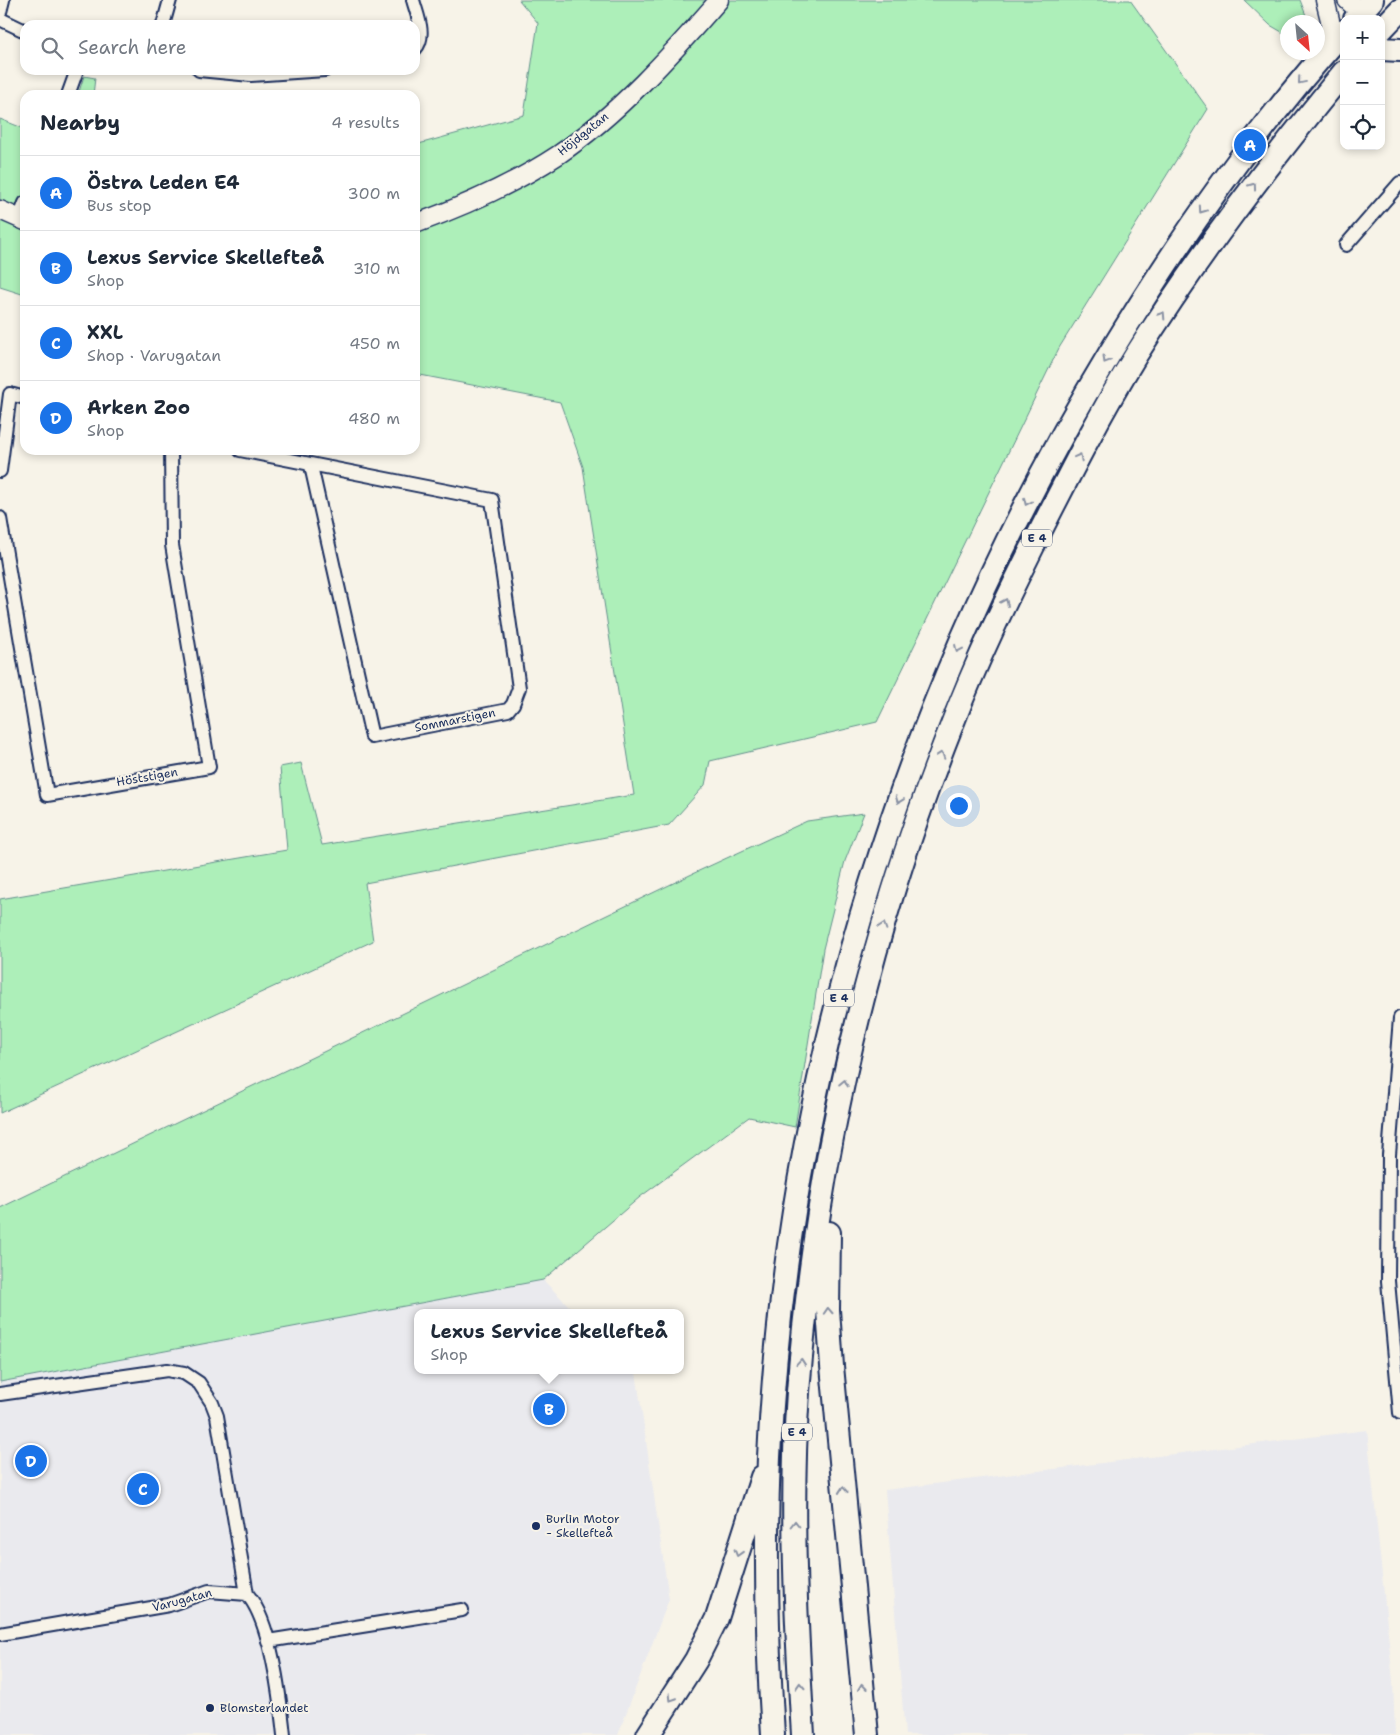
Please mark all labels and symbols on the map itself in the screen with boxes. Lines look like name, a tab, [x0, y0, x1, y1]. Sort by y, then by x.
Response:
north arrow	[1280, 15, 1325, 60]
one-way arrow	[1297, 76, 1306, 85]
street label: Höjdgatan	[554, 109, 612, 159]
pin: A	[1234, 126, 1266, 164]
one-way arrow	[1247, 182, 1256, 192]
one-way arrow	[1199, 204, 1208, 214]
one-way arrow	[1156, 311, 1165, 321]
one-way arrow	[1103, 354, 1113, 363]
one-way arrow	[1072, 453, 1082, 462]
one-way arrow	[1023, 497, 1033, 506]
road number: E 4	[1022, 530, 1052, 546]
one-way arrow	[999, 598, 1010, 607]
one-way arrow	[953, 644, 964, 653]
street label: Sommarstigen	[413, 704, 497, 736]
one-way arrow	[935, 752, 945, 760]
street label: Höststigen	[115, 764, 179, 790]
your location	[946, 793, 972, 819]
one-way arrow	[895, 795, 905, 804]
one-way arrow	[878, 922, 888, 931]
road number: E 4	[824, 990, 854, 1006]
one-way arrow	[838, 1079, 849, 1088]
one-way arrow	[823, 1306, 834, 1314]
one-way arrow	[796, 1357, 807, 1365]
pin: B	[533, 1390, 565, 1428]
road number: E 4	[782, 1424, 812, 1440]
pin: D	[15, 1442, 47, 1480]
pin: C	[127, 1470, 159, 1508]
one-way arrow	[838, 1486, 849, 1494]
place label: Burlin Motor - Skellefteå	[546, 1511, 620, 1541]
marker: Burlin Motor - Skellefteå	[530, 1520, 542, 1532]
one-way arrow	[790, 1520, 800, 1528]
one-way arrow	[734, 1548, 744, 1556]
street label: Varugatan	[150, 1584, 214, 1616]
one-way arrow	[795, 1682, 805, 1690]
one-way arrow	[857, 1682, 868, 1690]
one-way arrow	[669, 1692, 679, 1701]
place label: Blomsterlandet	[220, 1700, 309, 1716]
marker: Blomsterlandet	[204, 1702, 216, 1714]

